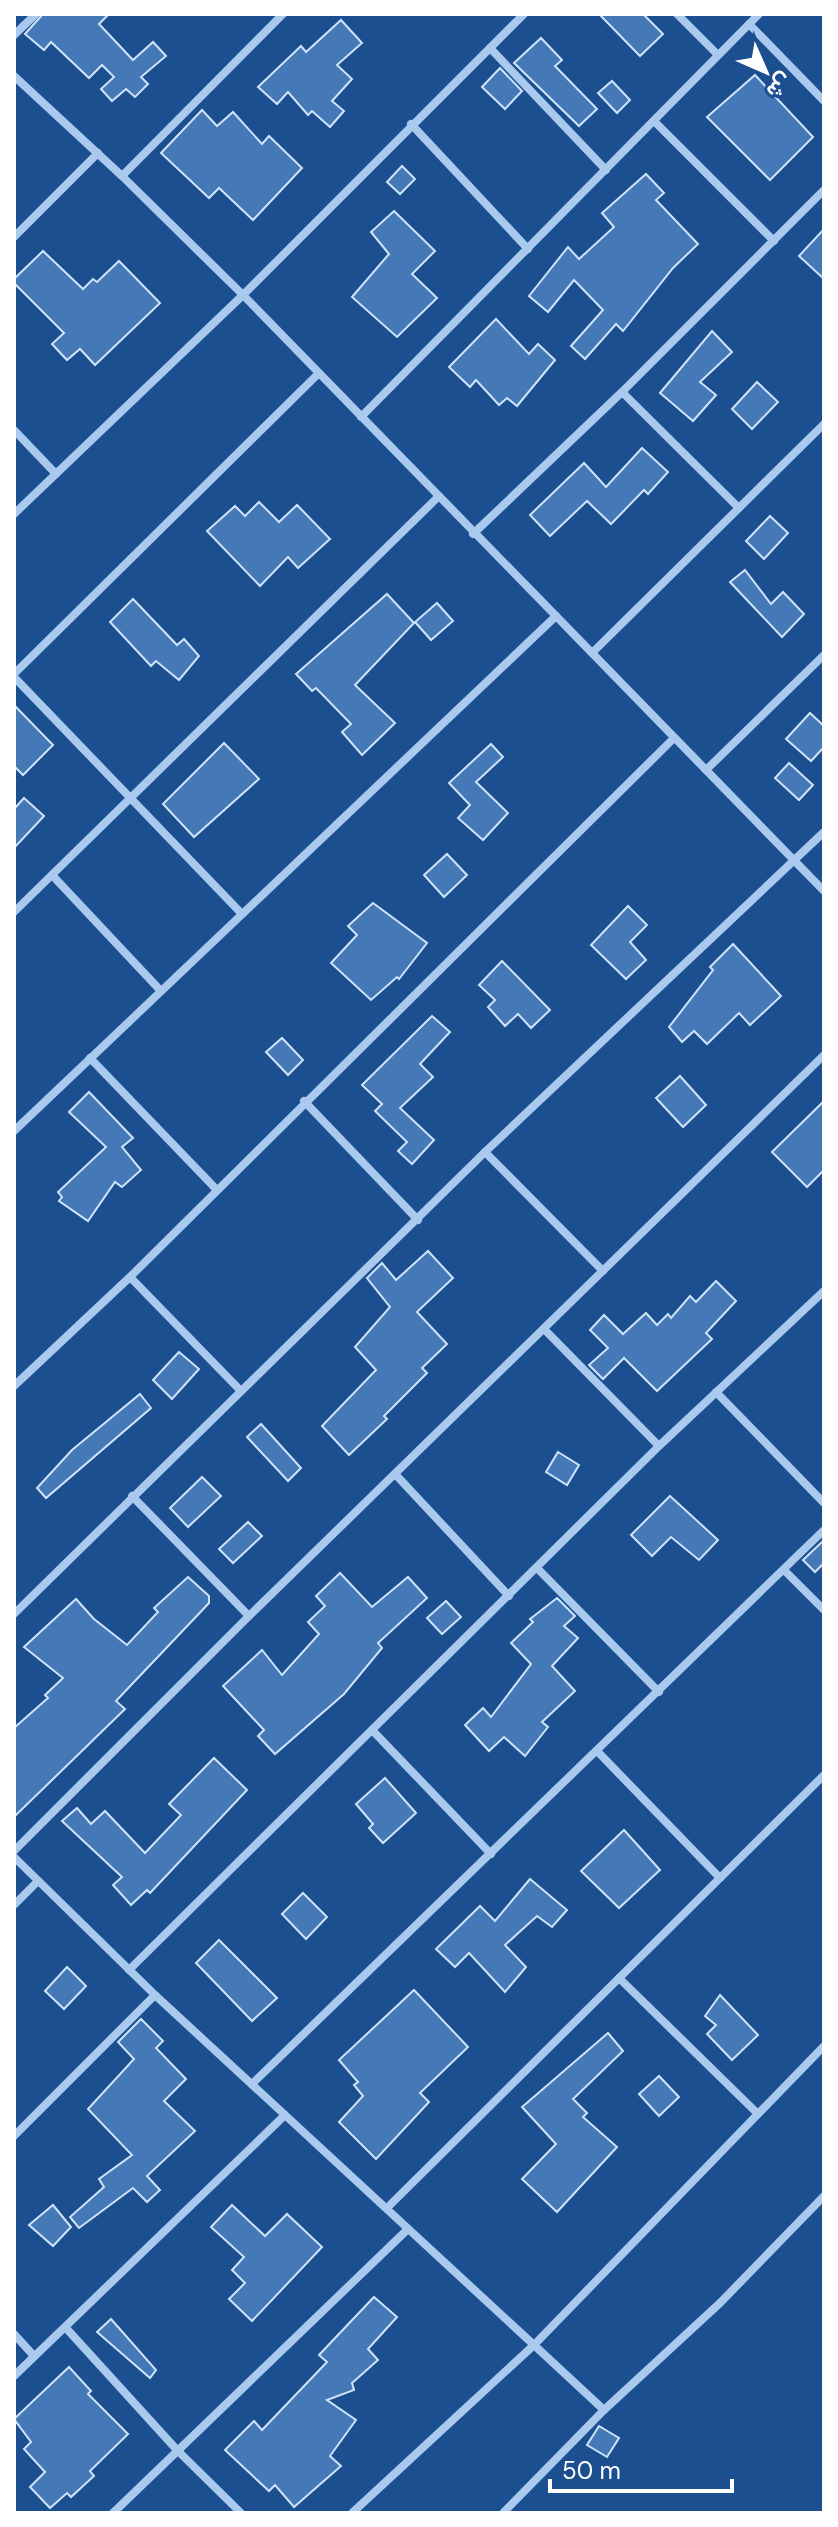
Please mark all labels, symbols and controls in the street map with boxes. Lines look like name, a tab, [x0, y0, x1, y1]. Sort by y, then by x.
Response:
north arrow	[726, 32, 806, 112]
text: ش	[760, 66, 799, 105]
scale bar	[550, 2443, 732, 2493]
text: 50 m	[562, 2455, 621, 2486]

